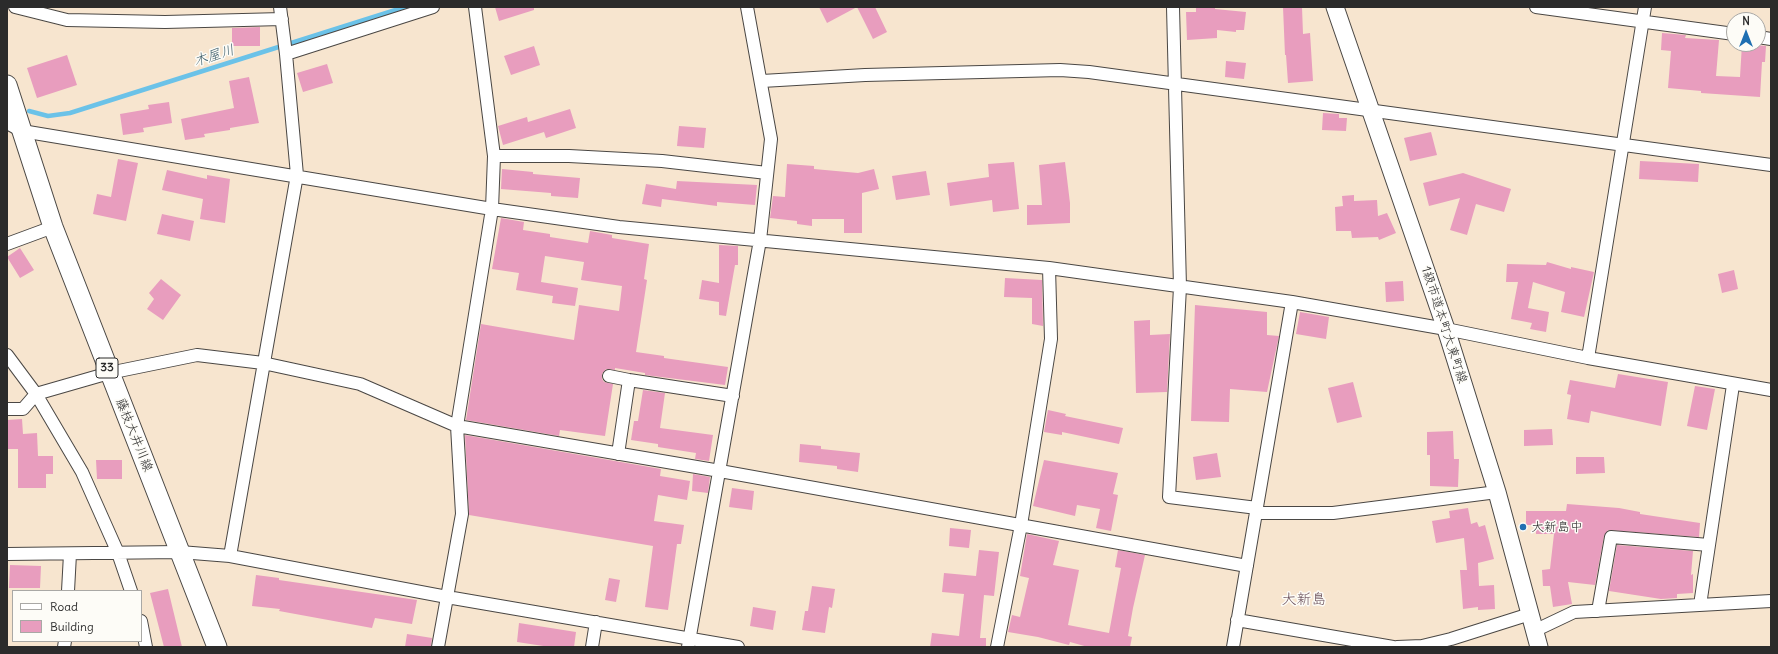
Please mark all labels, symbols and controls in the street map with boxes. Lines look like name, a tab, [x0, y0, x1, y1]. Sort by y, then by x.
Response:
north arrow	[1726, 12, 1766, 52]
text: N	[1742, 14, 1750, 28]
water label: 木屋川	[191, 42, 237, 70]
street label: 1級市道本町大東町線	[1418, 264, 1470, 386]
road number: 33	[96, 358, 118, 378]
street label: 藤枝大井川線	[112, 396, 156, 474]
place label: 大新島中	[1531, 519, 1583, 535]
marker: 大新島中	[1518, 522, 1528, 532]
legend	[12, 590, 142, 642]
district label: 大新島	[1282, 591, 1326, 609]
text: Road	[50, 599, 78, 614]
text: Building	[50, 619, 94, 634]

